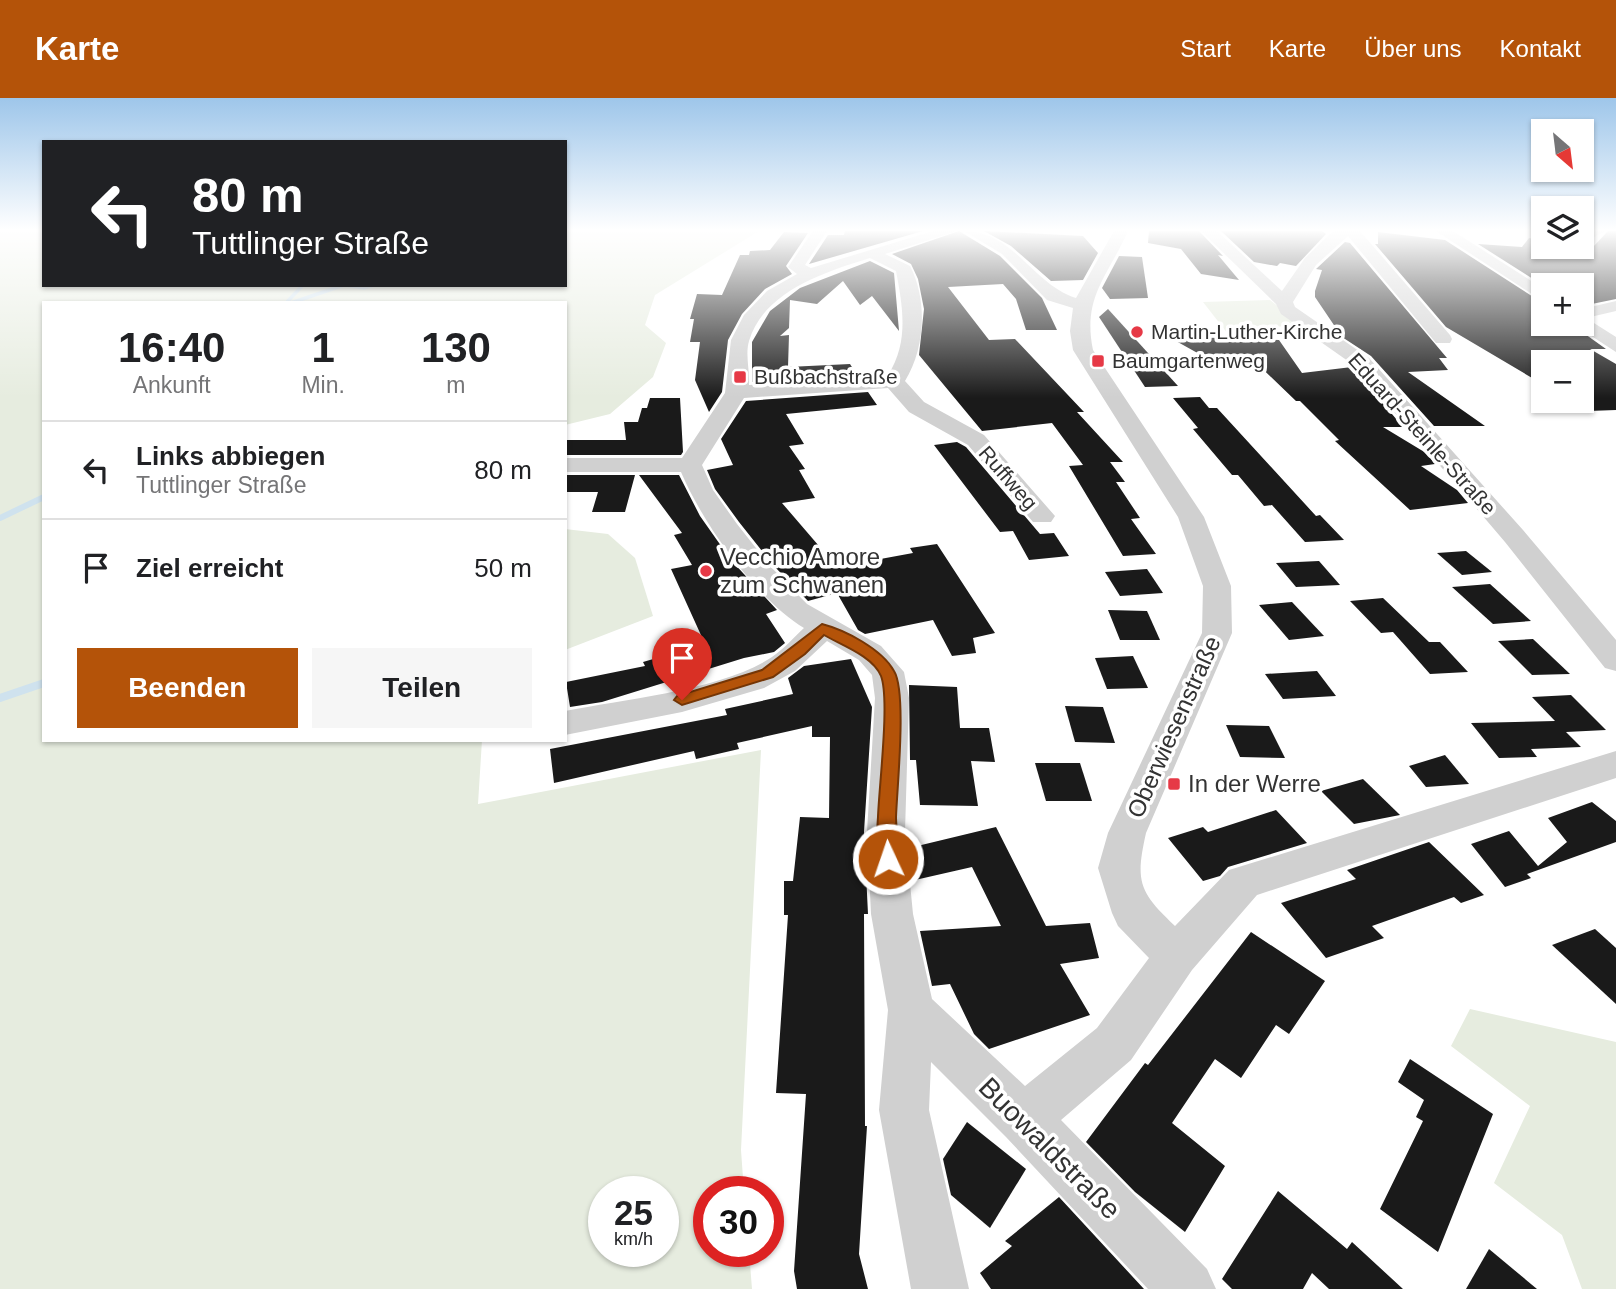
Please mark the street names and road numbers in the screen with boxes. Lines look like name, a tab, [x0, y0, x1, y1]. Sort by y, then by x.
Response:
street label: Eduard-Steinle-Straße	[1344, 348, 1501, 519]
street label: Ruffweg	[975, 441, 1042, 514]
street label: Oberwiesenstraße	[1121, 632, 1226, 822]
street label: Buowaldstraße	[973, 1071, 1127, 1225]

